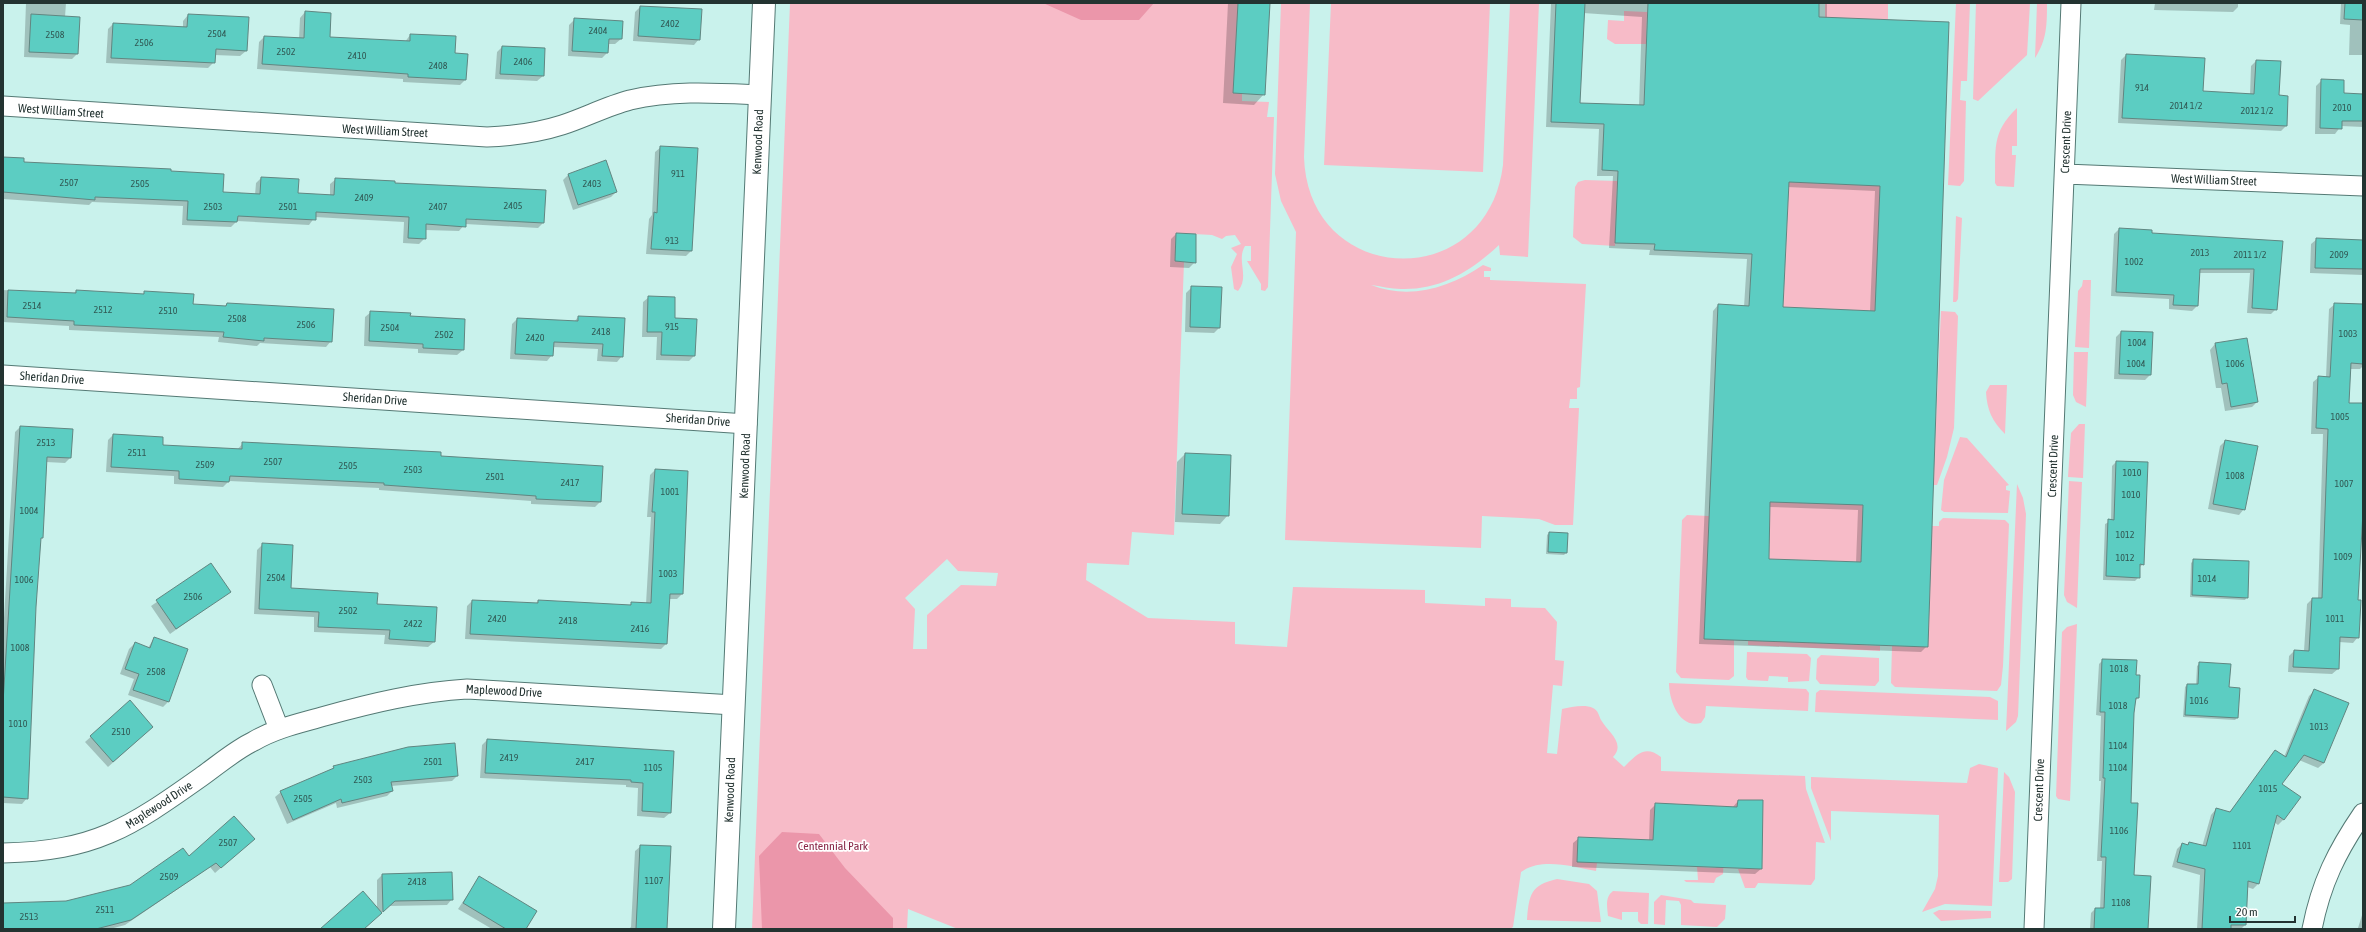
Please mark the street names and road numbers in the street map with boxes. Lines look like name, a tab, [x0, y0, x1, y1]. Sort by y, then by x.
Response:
street label: West William Street	[18, 101, 105, 121]
street label: Kenwood Road	[750, 109, 766, 175]
street label: Crescent Drive	[2058, 110, 2074, 174]
street label: West William Street	[342, 122, 429, 140]
street label: West William Street	[2171, 172, 2258, 189]
street label: Sheridan Drive	[19, 369, 85, 387]
street label: Sheridan Drive	[342, 390, 408, 408]
street label: Sheridan Drive	[665, 411, 731, 429]
street label: Kenwood Road	[737, 433, 753, 499]
street label: Crescent Drive	[2045, 434, 2061, 498]
street label: Maplewood Drive	[465, 682, 543, 700]
street label: Kenwood Road	[722, 757, 738, 823]
street label: Crescent Drive	[2031, 758, 2047, 822]
street label: Maplewood Drive	[123, 778, 195, 832]

